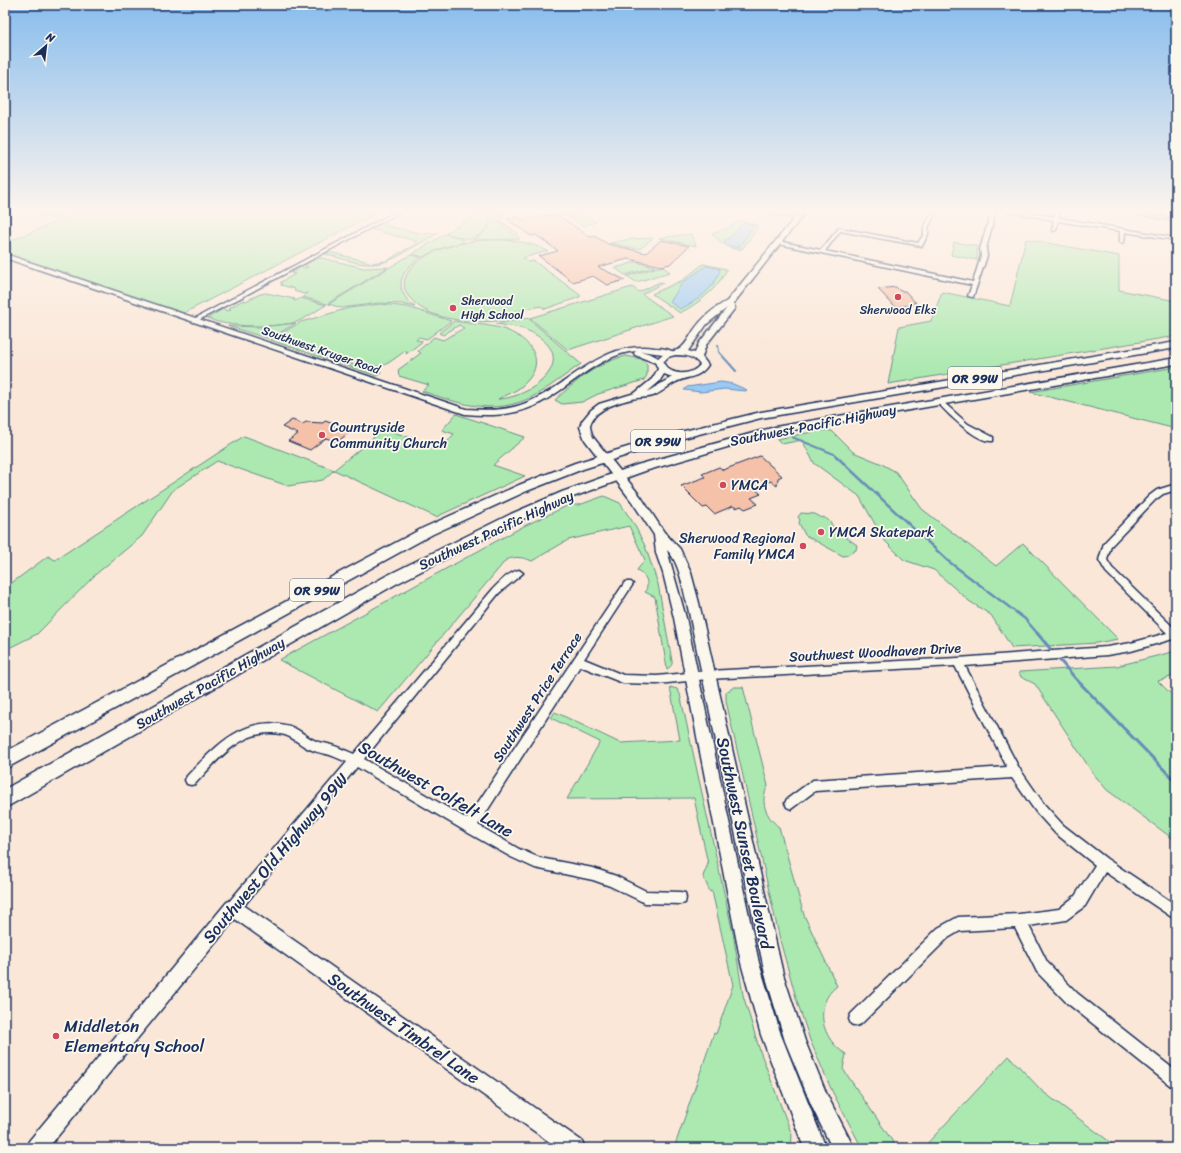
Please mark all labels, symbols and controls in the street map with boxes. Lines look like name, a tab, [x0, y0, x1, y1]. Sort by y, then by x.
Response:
north arrow	[26, 26, 66, 66]
text: N	[42, 27, 59, 48]
place label: Sherwood High School	[461, 290, 524, 326]
marker: Sherwood Elks	[893, 292, 903, 302]
place label: Sherwood Elks	[860, 299, 937, 321]
marker: Sherwood High School	[448, 303, 458, 313]
street label: Southwest Kruger Road	[259, 319, 384, 381]
road number: OR 99W	[948, 367, 1002, 389]
street label: Southwest Pacific Highway	[728, 397, 899, 454]
place label: Countryside Community Church	[330, 415, 447, 456]
marker: Countryside Community Church	[317, 430, 327, 440]
road number: OR 99W	[631, 430, 685, 452]
place label: YMCA	[731, 473, 768, 498]
marker: YMCA	[718, 480, 728, 490]
street label: Southwest Pacific Highway	[414, 483, 579, 577]
place label: YMCA Skatepark	[829, 520, 935, 545]
place label: Sherwood Regional Family YMCA	[679, 526, 796, 567]
marker: YMCA Skatepark	[816, 527, 826, 537]
marker: Sherwood Regional Family YMCA	[798, 541, 808, 551]
road number: OR 99W	[290, 579, 344, 601]
street label: Southwest Price Terrace	[486, 627, 589, 767]
street label: Southwest Pacific Highway	[131, 630, 290, 737]
street label: Southwest Woodhaven Drive	[788, 635, 962, 669]
street label: Southwest Colfelt Lane	[353, 732, 520, 846]
street label: Southwest Sunset Boulevard	[708, 734, 782, 953]
street label: Southwest Old Highway 99W	[194, 765, 356, 950]
street label: Southwest Timbrel Lane	[322, 964, 487, 1092]
place label: Middleton Elementary School	[64, 1011, 205, 1061]
marker: Middleton Elementary School	[51, 1031, 61, 1041]

